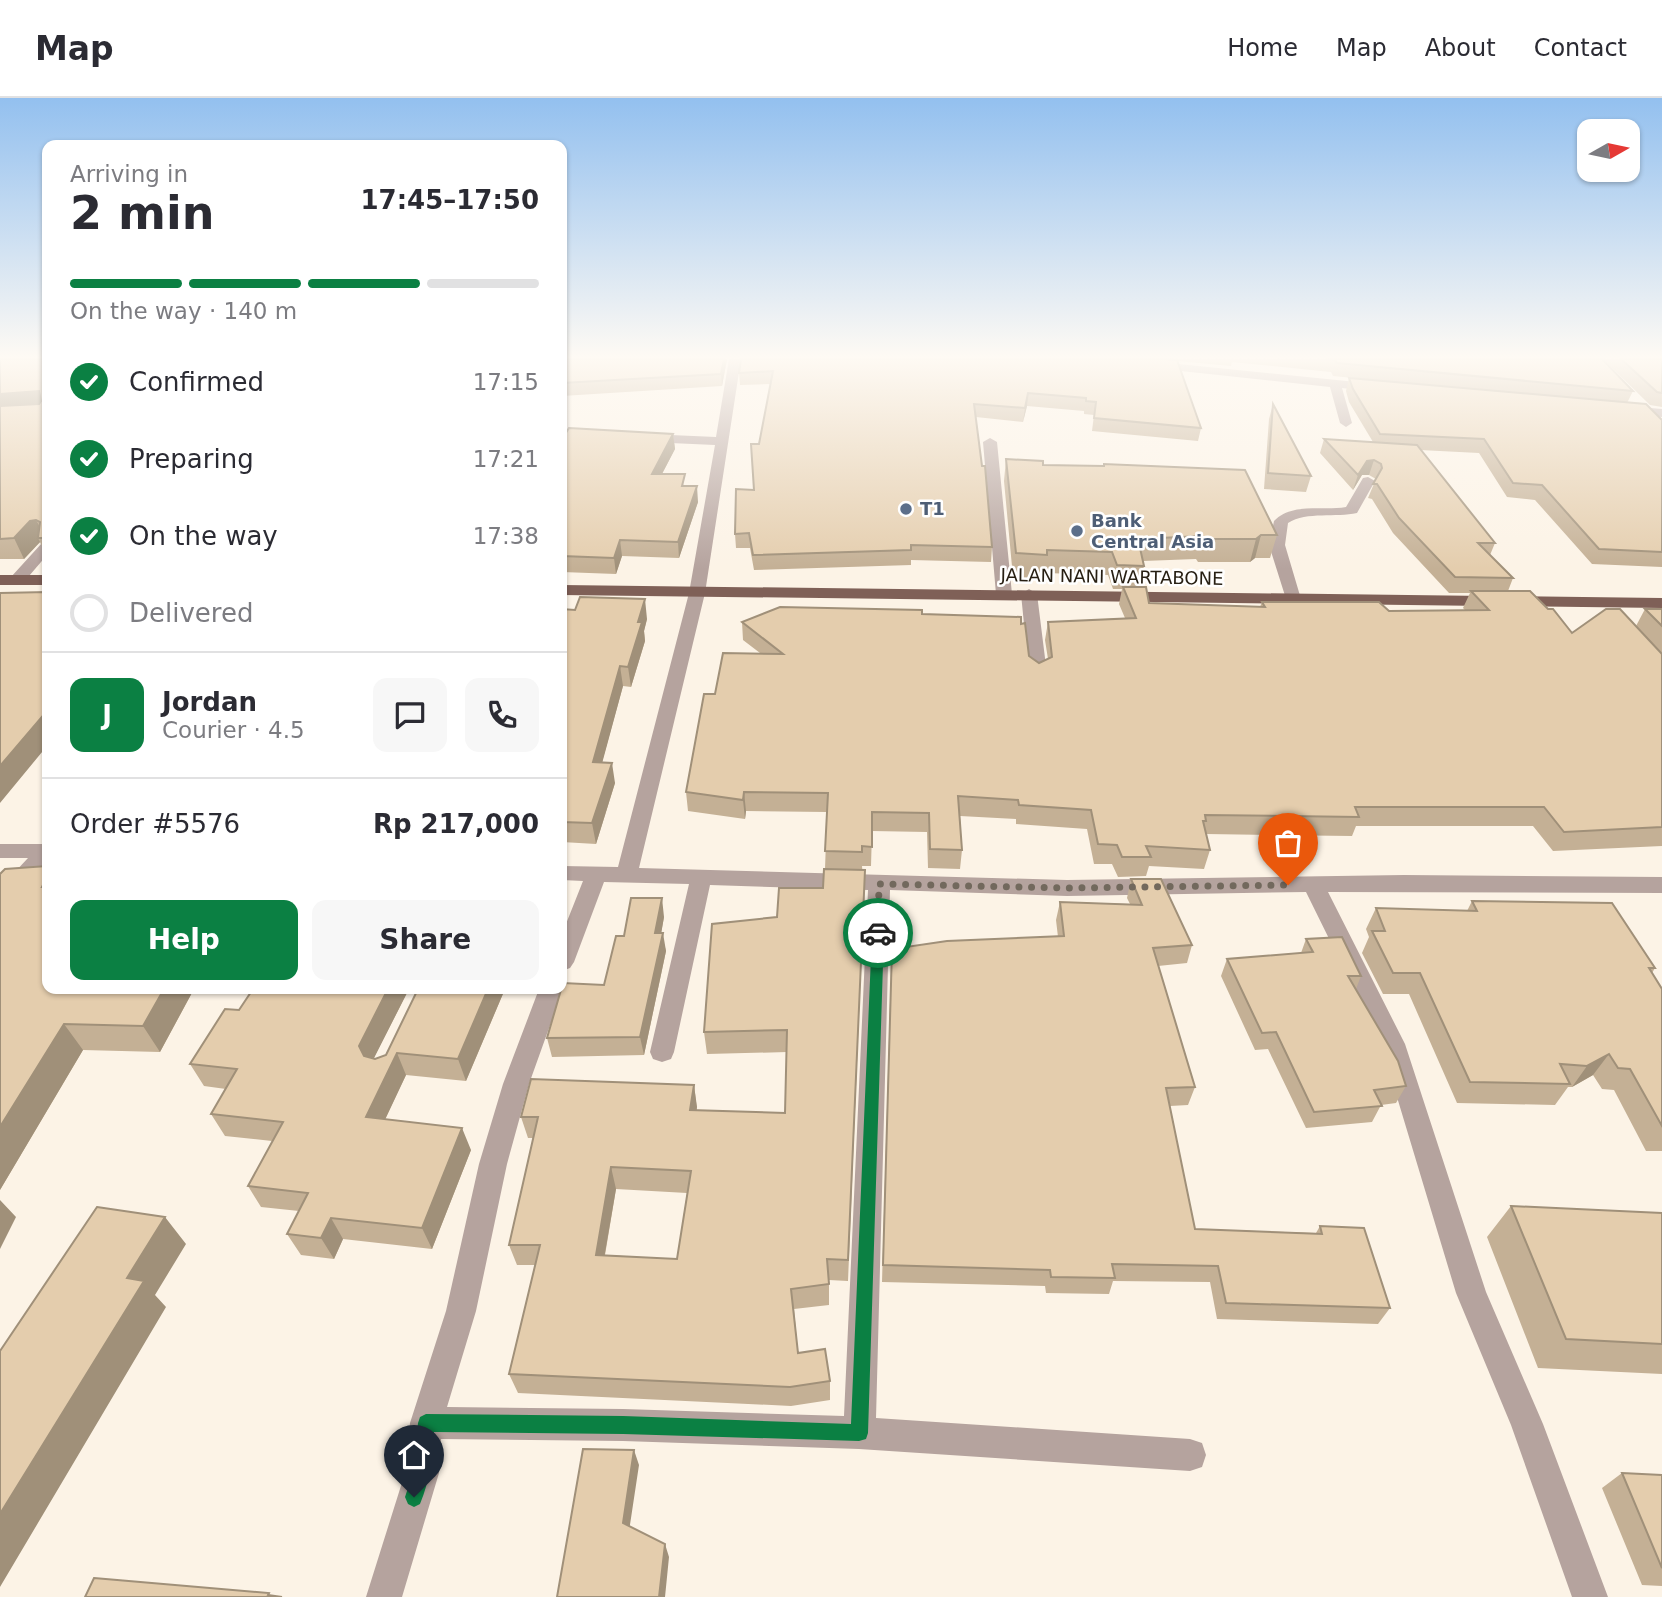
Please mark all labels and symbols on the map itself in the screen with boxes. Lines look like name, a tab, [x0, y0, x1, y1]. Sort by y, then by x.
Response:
north arrow	[1577, 119, 1640, 182]
place label: T1	[920, 498, 945, 519]
marker: T1	[898, 501, 914, 517]
place label: Bank Central Asia	[1091, 510, 1214, 552]
marker: Bank Central Asia	[1069, 523, 1085, 539]
street label: JALAN NANI WARTABONE	[999, 564, 1224, 589]
pin	[1258, 813, 1318, 885]
courier	[843, 898, 913, 968]
pin	[384, 1425, 444, 1497]

